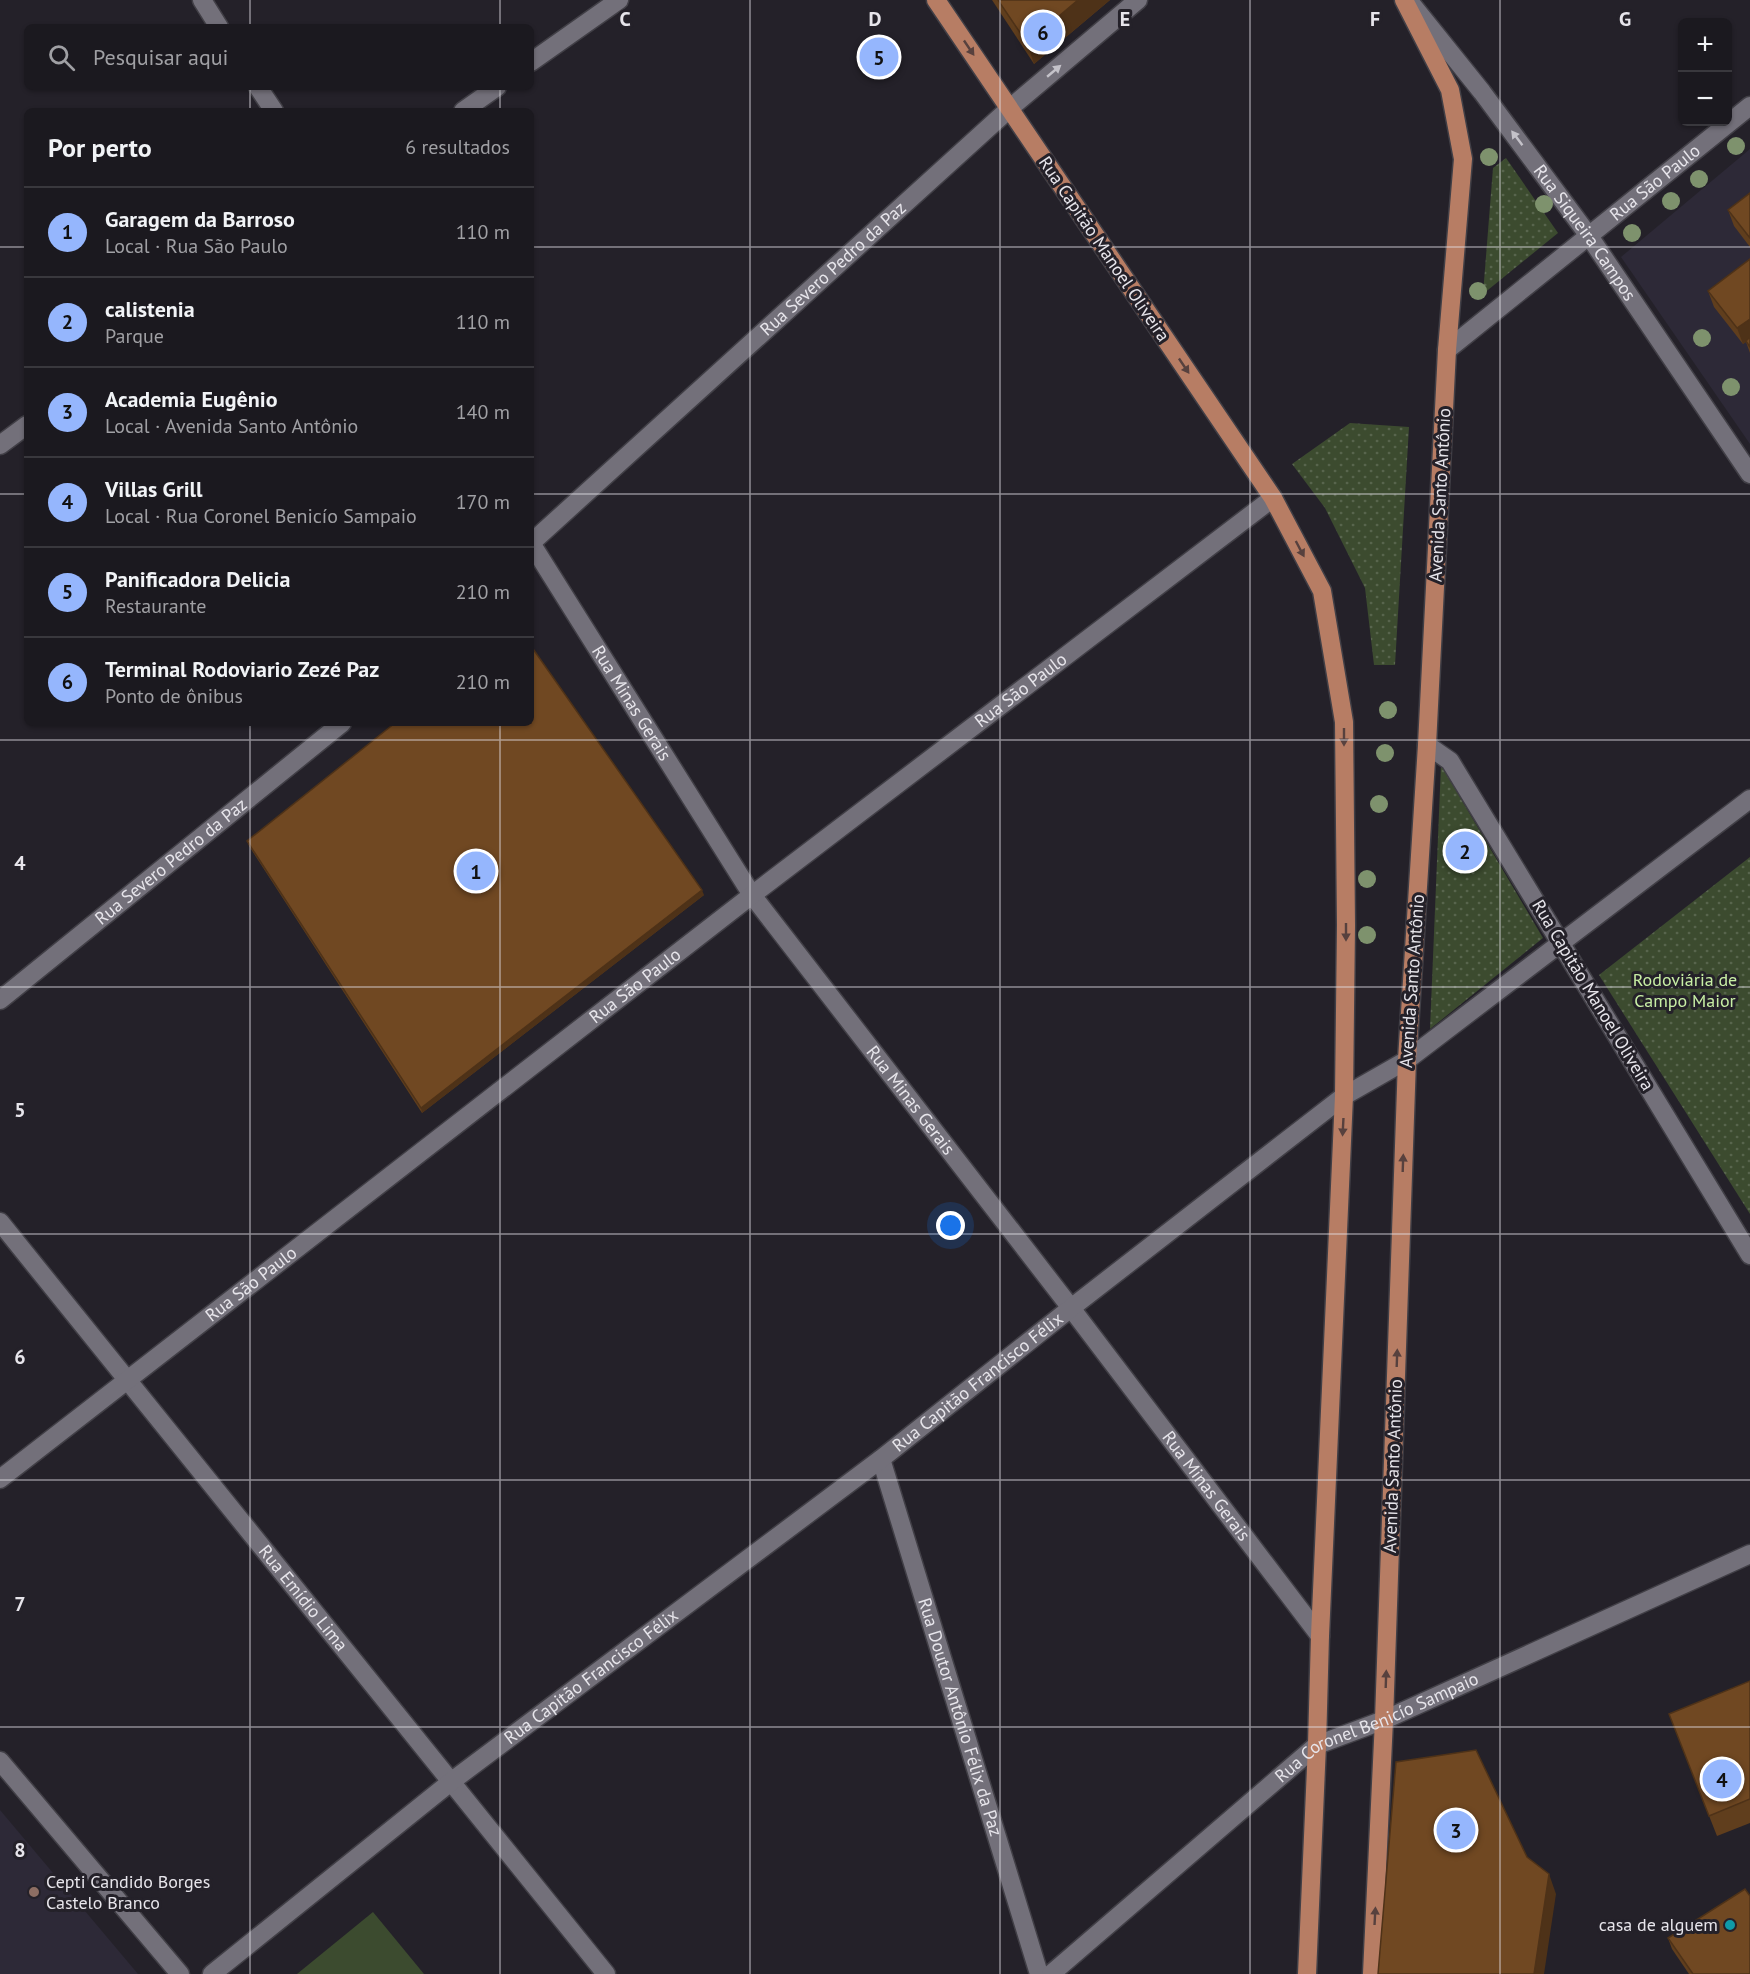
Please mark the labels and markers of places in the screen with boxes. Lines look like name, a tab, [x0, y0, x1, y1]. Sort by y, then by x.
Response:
pin: 6	[1024, 9, 1062, 54]
pin: 5	[860, 34, 898, 80]
pin: 2	[1446, 828, 1484, 874]
pin: 1	[456, 848, 496, 894]
pin: 4	[1702, 1756, 1742, 1802]
pin: 3	[1436, 1808, 1476, 1852]
place label: Cepti Candido Borges Castelo Branco	[46, 1870, 210, 1914]
marker: Cepti Candido Borges Castelo Branco	[27, 1885, 41, 1899]
place label: casa de alguem	[1599, 1913, 1718, 1936]
marker: casa de alguem	[1723, 1918, 1737, 1932]

